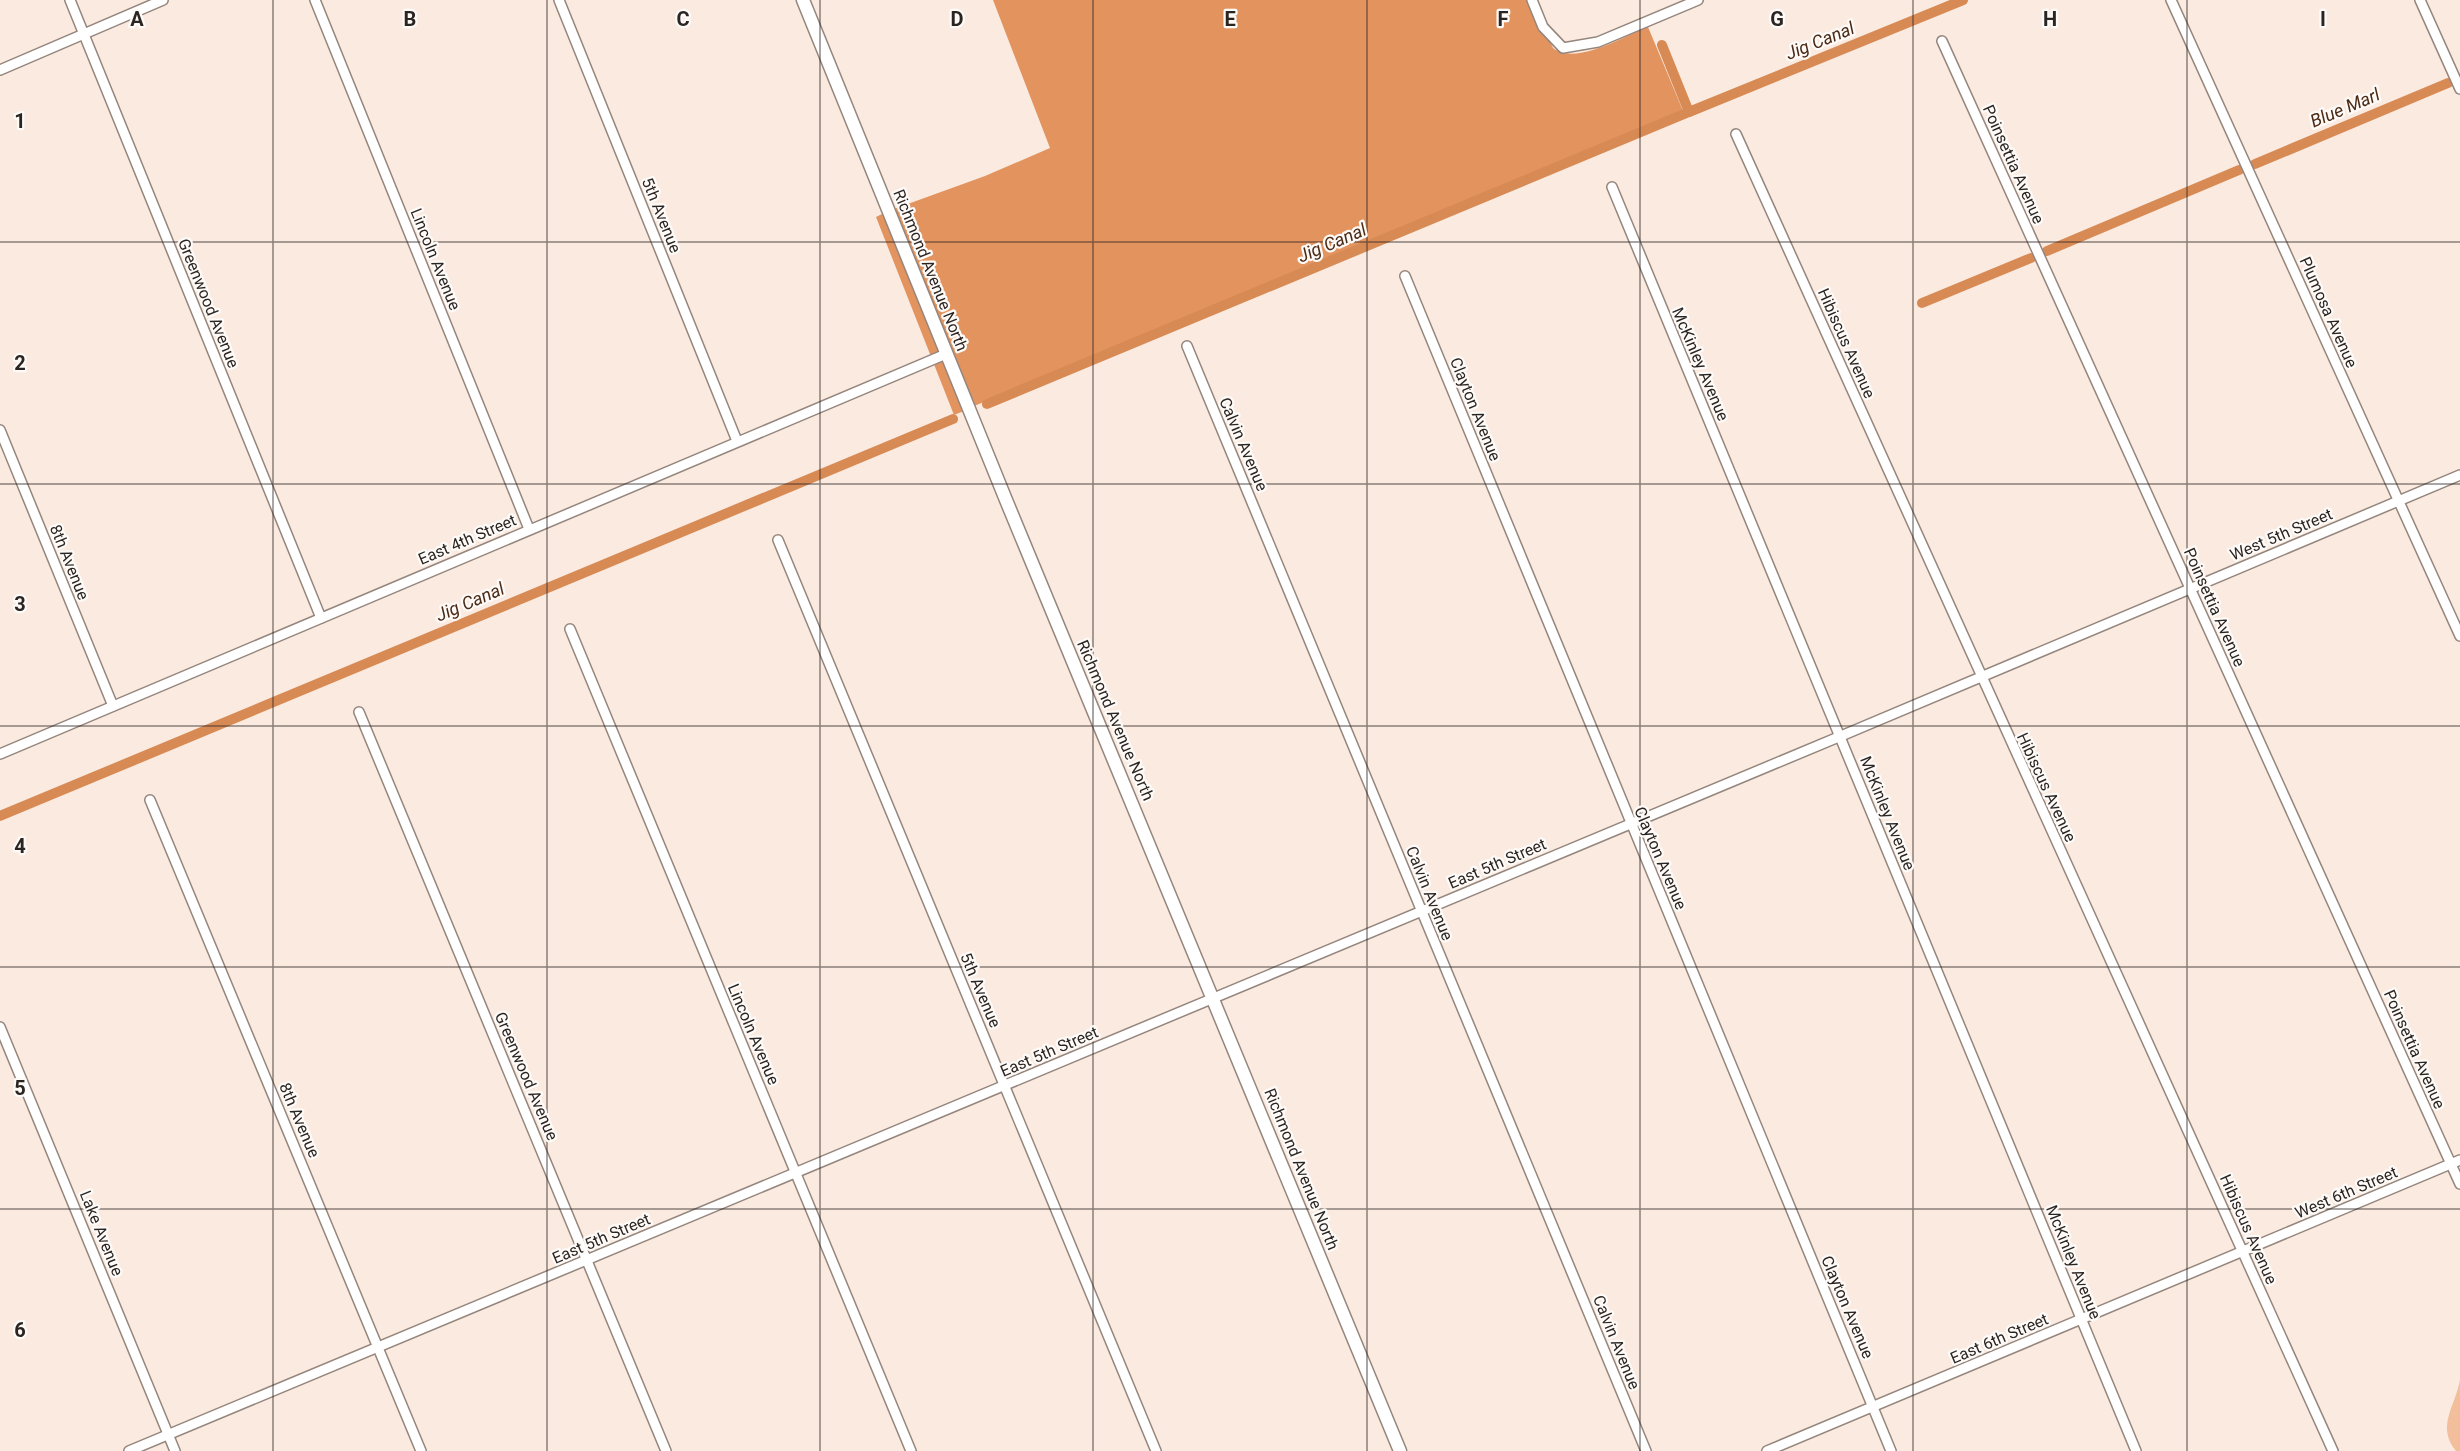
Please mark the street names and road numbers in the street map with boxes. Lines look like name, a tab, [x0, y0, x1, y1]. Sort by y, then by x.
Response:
street label: Poinsettia Avenue	[1979, 102, 2048, 227]
street label: 5th Avenue	[638, 175, 685, 256]
street label: Richmond Avenue North	[889, 187, 972, 354]
street label: Lincoln Avenue	[407, 206, 465, 313]
street label: Greenwood Avenue	[174, 236, 243, 371]
street label: Plumosa Avenue	[2296, 254, 2361, 371]
street label: Hibiscus Avenue	[1814, 285, 1879, 401]
street label: McKinley Avenue	[1668, 305, 1733, 424]
street label: Clayton Avenue	[1446, 355, 1505, 464]
street label: Calvin Avenue	[1215, 395, 1272, 494]
street label: West 5th Street	[2227, 504, 2335, 565]
street label: East 4th Street	[415, 510, 519, 569]
street label: 8th Avenue	[46, 522, 93, 603]
street label: Poinsettia Avenue	[2180, 545, 2249, 670]
street label: Richmond Avenue North	[1073, 637, 1158, 803]
street label: Hibiscus Avenue	[2013, 730, 2080, 845]
street label: McKinley Avenue	[1856, 753, 1919, 873]
street label: Clayton Avenue	[1630, 804, 1691, 912]
street label: East 5th Street	[1445, 834, 1549, 893]
street label: Calvin Avenue	[1402, 843, 1457, 943]
street label: 5th Avenue	[956, 950, 1005, 1030]
street label: Lincoln Avenue	[724, 981, 783, 1088]
street label: Poinsettia Avenue	[2380, 987, 2449, 1112]
street label: Greenwood Avenue	[491, 1009, 562, 1143]
street label: East 5th Street	[997, 1022, 1101, 1081]
street label: 8th Avenue	[275, 1080, 324, 1160]
street label: Richmond Avenue North	[1260, 1086, 1343, 1253]
street label: West 6th Street	[2292, 1162, 2400, 1223]
street label: Hibiscus Avenue	[2216, 1171, 2281, 1287]
street label: Lake Avenue	[76, 1188, 127, 1278]
street label: McKinley Avenue	[2042, 1202, 2105, 1322]
street label: East 5th Street	[549, 1209, 653, 1268]
street label: Clayton Avenue	[1817, 1253, 1878, 1361]
street label: Calvin Avenue	[1589, 1292, 1644, 1392]
street label: East 6th Street	[1947, 1309, 2051, 1368]

